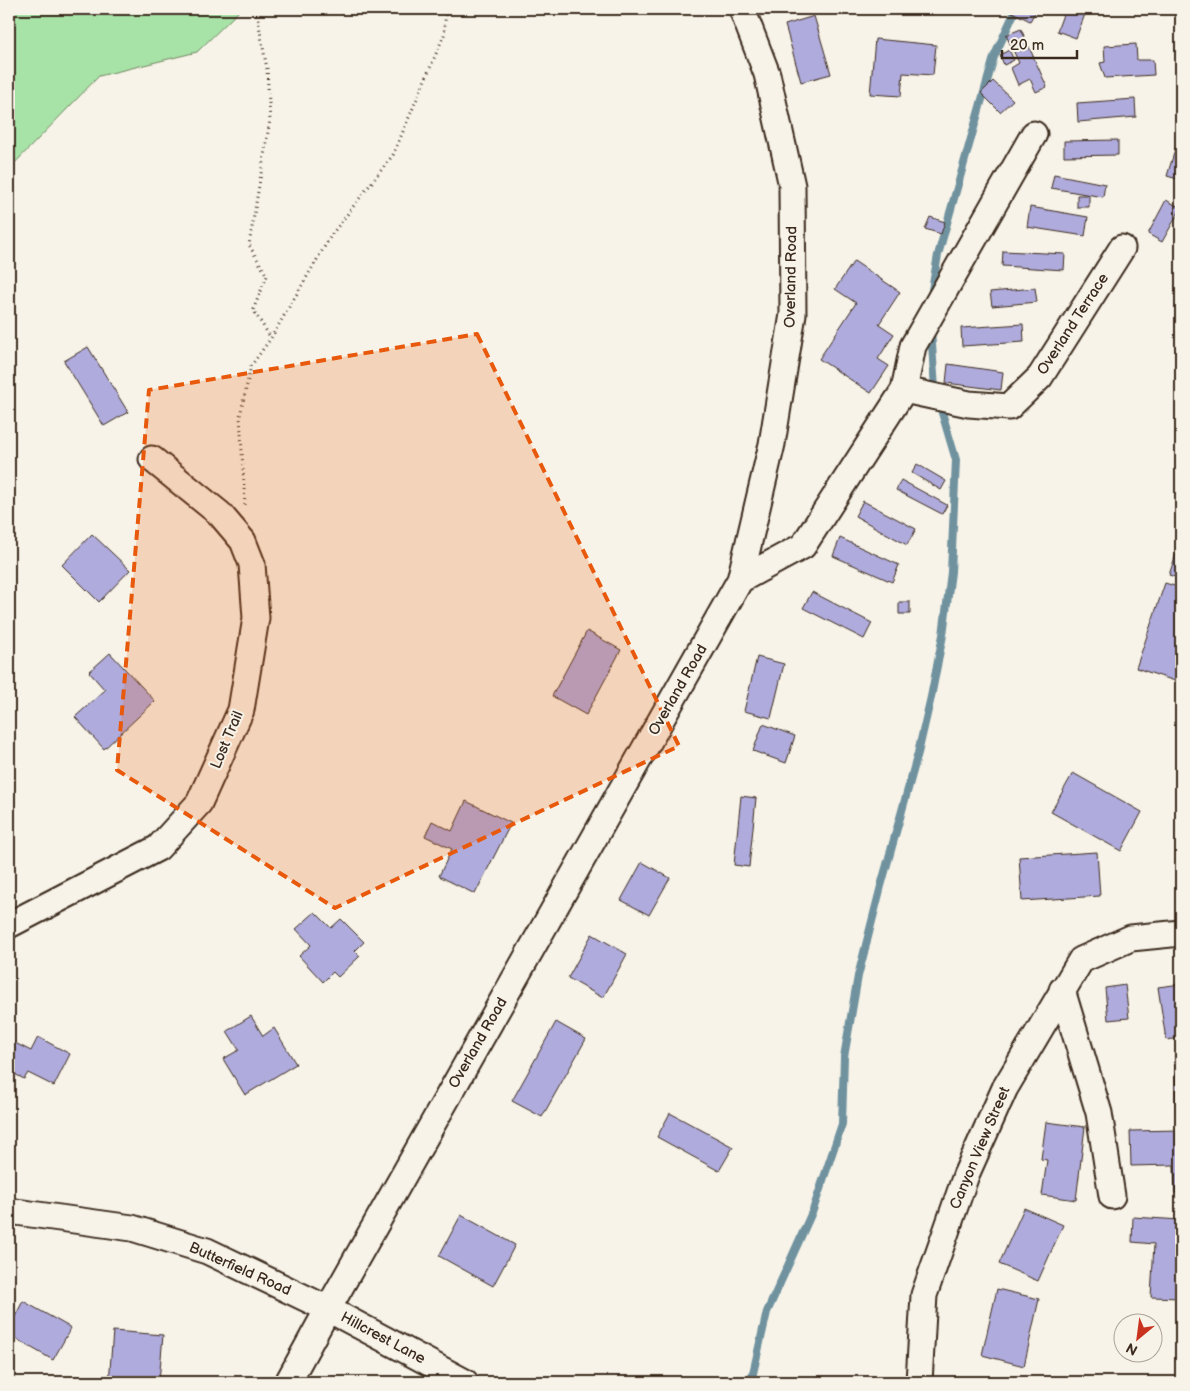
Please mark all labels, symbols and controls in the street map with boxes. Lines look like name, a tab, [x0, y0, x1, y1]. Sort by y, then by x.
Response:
scale bar	[1002, 28, 1078, 60]
text: 20 m	[1010, 36, 1044, 55]
street label: Overland Road	[781, 226, 801, 328]
street label: Overland Terrace	[1033, 270, 1113, 378]
street label: Overland Road	[644, 641, 712, 739]
street label: Lost Trail	[206, 708, 248, 772]
street label: Overland Road	[444, 994, 512, 1092]
street label: Canyon View Street	[946, 1084, 1015, 1212]
street label: Butterfield Road	[186, 1238, 294, 1300]
street label: Hillcrest Lane	[337, 1308, 429, 1368]
north arrow	[1112, 1314, 1162, 1364]
text: N	[1123, 1339, 1141, 1359]

